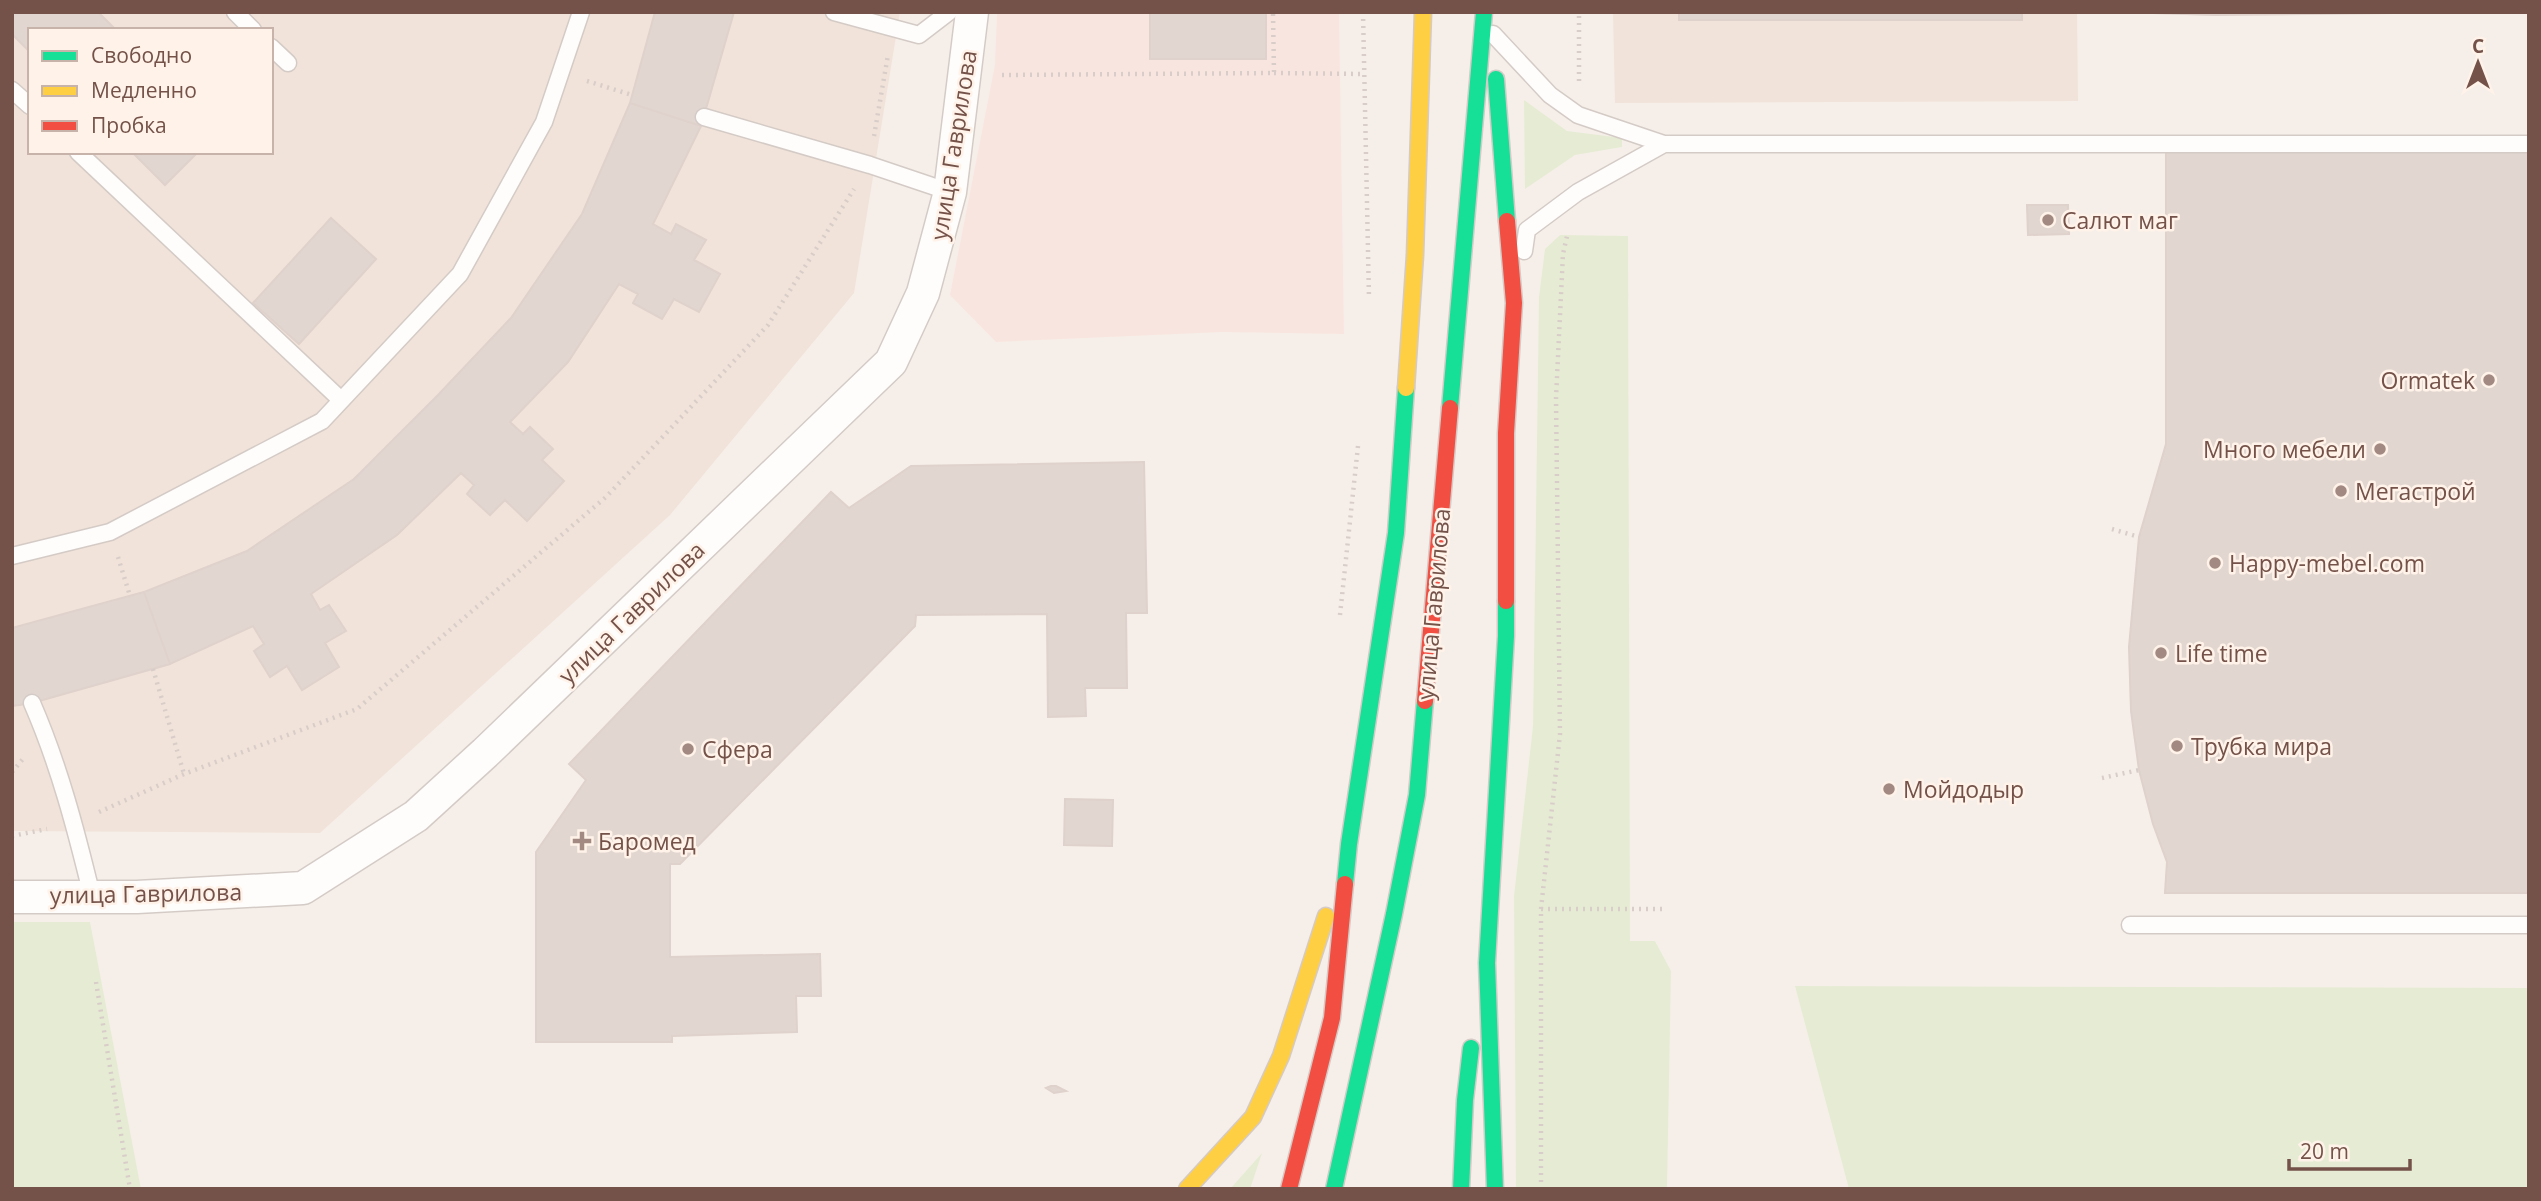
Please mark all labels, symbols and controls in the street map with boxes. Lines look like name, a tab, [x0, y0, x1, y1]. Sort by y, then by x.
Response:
legend	[28, 28, 273, 154]
north arrow	[2443, 28, 2513, 98]
text: С	[2472, 33, 2484, 59]
text: Свободно	[91, 41, 192, 69]
street label: улица Гаврилова	[922, 48, 984, 242]
text: Медленно	[91, 76, 197, 104]
text: Пробка	[91, 111, 167, 139]
place label: Салют маг	[2062, 204, 2178, 236]
marker: Салют маг	[2040, 212, 2056, 228]
place label: Ormatek	[2380, 364, 2475, 396]
marker: Ormatek	[2481, 372, 2497, 388]
place label: Много мебели	[2203, 433, 2366, 465]
marker: Много мебели	[2372, 441, 2388, 457]
place label: Мегастрой	[2355, 475, 2476, 507]
marker: Мегастрой	[2333, 483, 2349, 499]
street label: улица Гаврилова	[1409, 507, 1457, 701]
street label: улица Гаврилова	[551, 534, 711, 690]
place label: Happy-mebel.com	[2229, 547, 2425, 579]
marker: Happy-mebel.com	[2207, 555, 2223, 571]
place label: Life time	[2175, 637, 2268, 669]
marker: Life time	[2153, 645, 2169, 661]
place label: Трубка мира	[2191, 730, 2332, 762]
place label: Сфера	[702, 733, 773, 765]
marker: Трубка мира	[2169, 738, 2185, 754]
marker: Сфера	[680, 741, 696, 757]
place label: Мойдодыр	[1903, 773, 2024, 805]
marker: Мойдодыр	[1881, 781, 1897, 797]
place label: Баромед	[598, 825, 696, 857]
marker: Баромед	[572, 831, 592, 851]
street label: улица Гаврилова	[50, 875, 242, 911]
scale bar	[2289, 1128, 2410, 1172]
text: 20 m	[2300, 1137, 2349, 1165]

